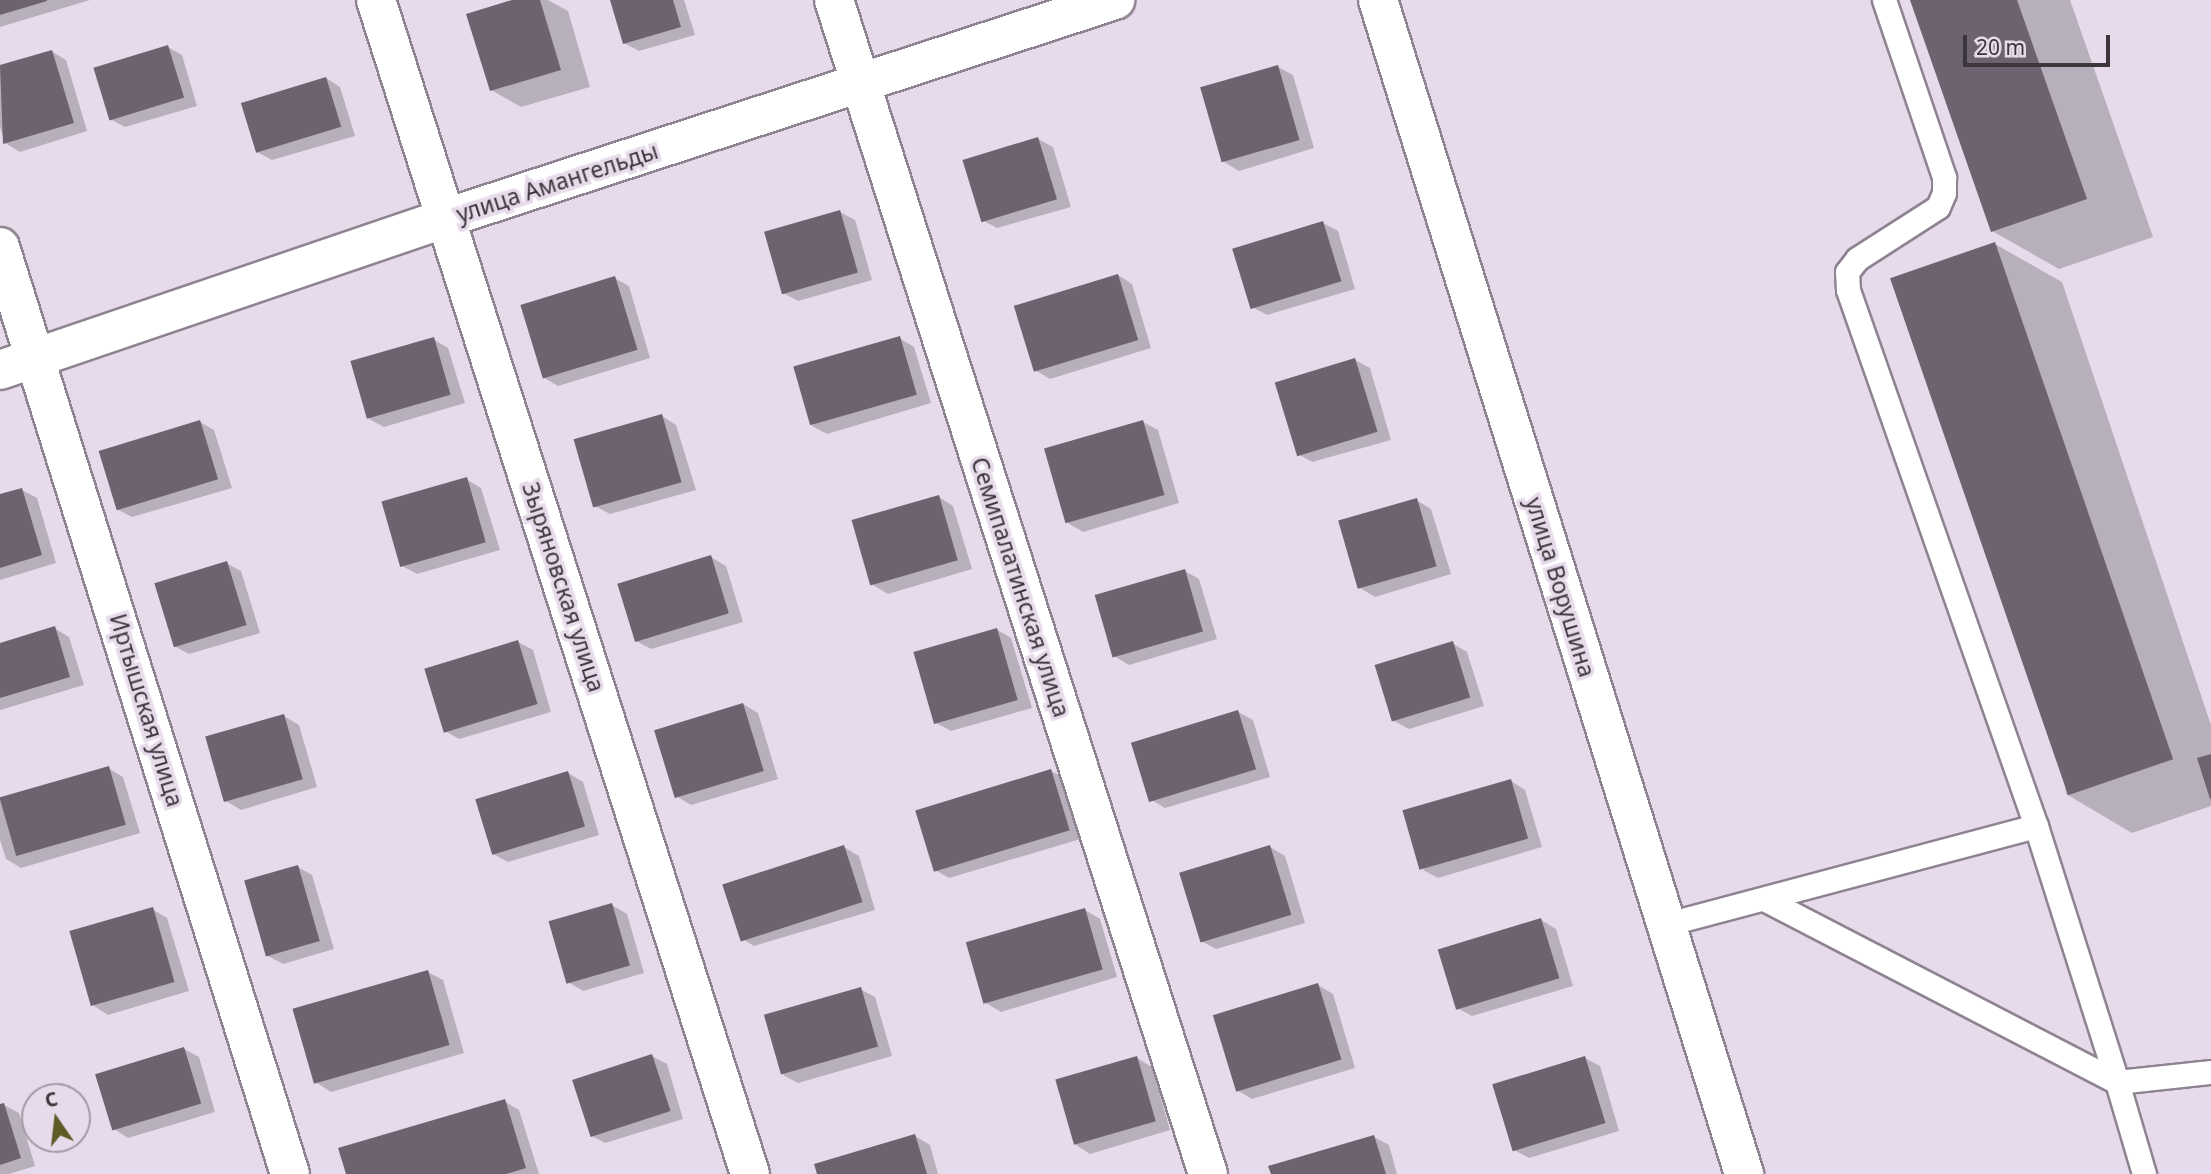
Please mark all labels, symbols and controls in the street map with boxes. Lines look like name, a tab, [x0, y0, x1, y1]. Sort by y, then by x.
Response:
scale bar	[1966, 21, 2113, 65]
text: 20 m	[1976, 33, 2025, 61]
street label: улица Амангельды	[453, 136, 661, 228]
street label: Семипалатинская улица	[966, 454, 1076, 720]
street label: Зыряновская улица	[517, 479, 611, 695]
street label: улица Ворушина	[1521, 494, 1601, 680]
street label: Иртышская улица	[105, 610, 189, 810]
north arrow	[21, 1083, 91, 1153]
text: С	[42, 1085, 60, 1114]

